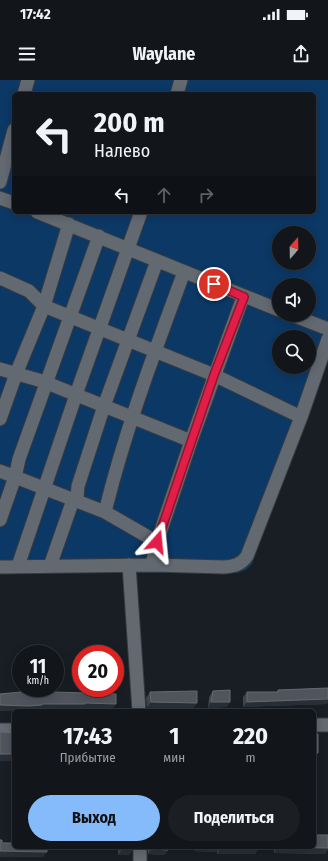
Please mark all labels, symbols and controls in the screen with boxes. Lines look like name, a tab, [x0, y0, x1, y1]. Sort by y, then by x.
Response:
text: 17:42	[20, 5, 51, 23]
icon: menu	[16, 43, 38, 65]
text: Waylane	[133, 43, 195, 65]
icon: share	[290, 43, 312, 65]
text: 200 m	[94, 106, 165, 139]
icon: left	[28, 108, 80, 160]
text: Налево	[94, 140, 150, 162]
icon: left	[111, 184, 133, 206]
icon: ahead	[153, 184, 175, 206]
icon: right	[195, 184, 217, 206]
north arrow	[272, 226, 316, 270]
map controls	[272, 226, 316, 374]
pin	[197, 267, 231, 301]
icon: arrive	[203, 273, 225, 295]
button: sound	[272, 278, 316, 322]
button: search	[272, 330, 316, 374]
position arrow	[136, 521, 178, 563]
speed limit sign: 20	[72, 645, 124, 697]
text: 11	[30, 654, 46, 678]
text: km/h	[27, 675, 49, 687]
text: 17:43	[63, 722, 112, 750]
text: 1	[169, 722, 179, 750]
text: 220	[233, 722, 268, 750]
text: Прибытие	[60, 750, 116, 765]
text: мин	[163, 750, 185, 765]
text: m	[246, 750, 256, 765]
button: Выход	[28, 795, 160, 841]
button: Поделиться	[168, 795, 300, 841]

